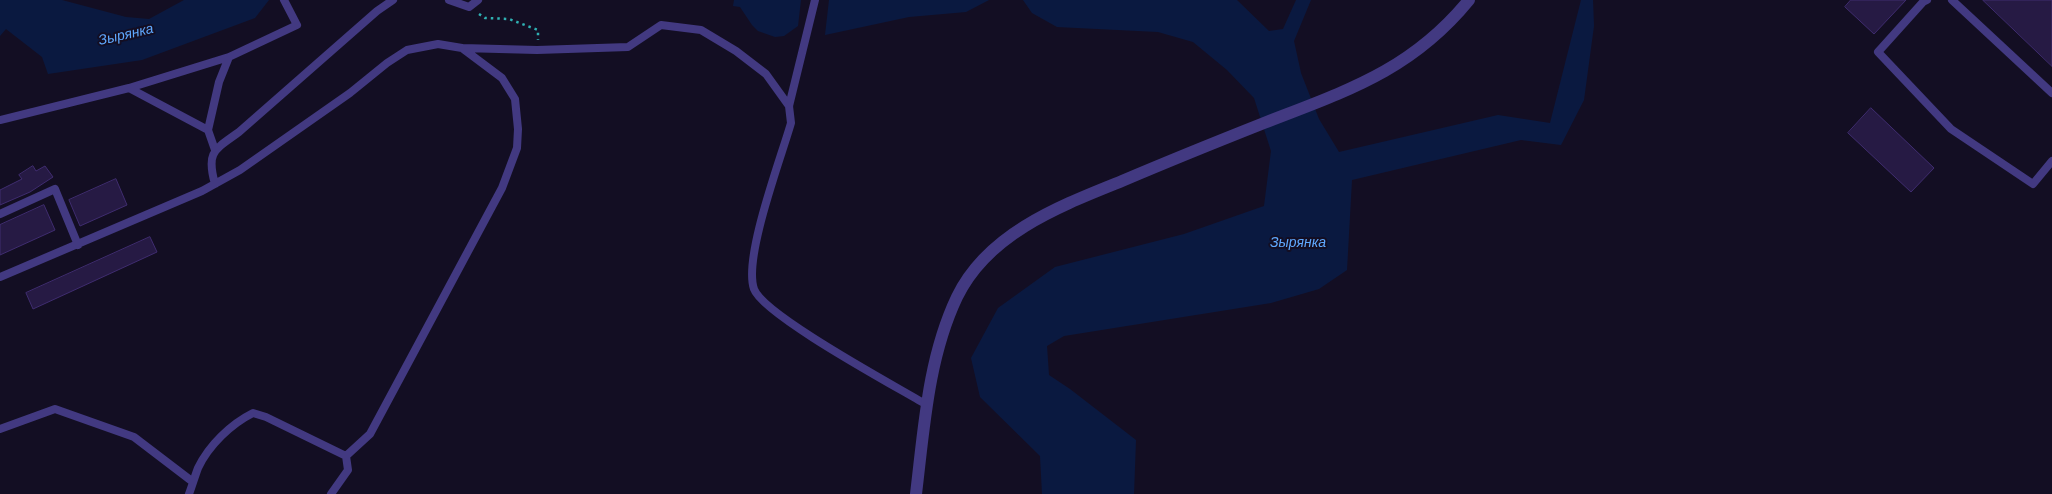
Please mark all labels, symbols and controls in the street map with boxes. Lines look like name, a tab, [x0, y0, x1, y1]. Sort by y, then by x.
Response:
water label: Зырянка	[97, 21, 155, 49]
water label: Зырянка	[1270, 235, 1326, 251]

